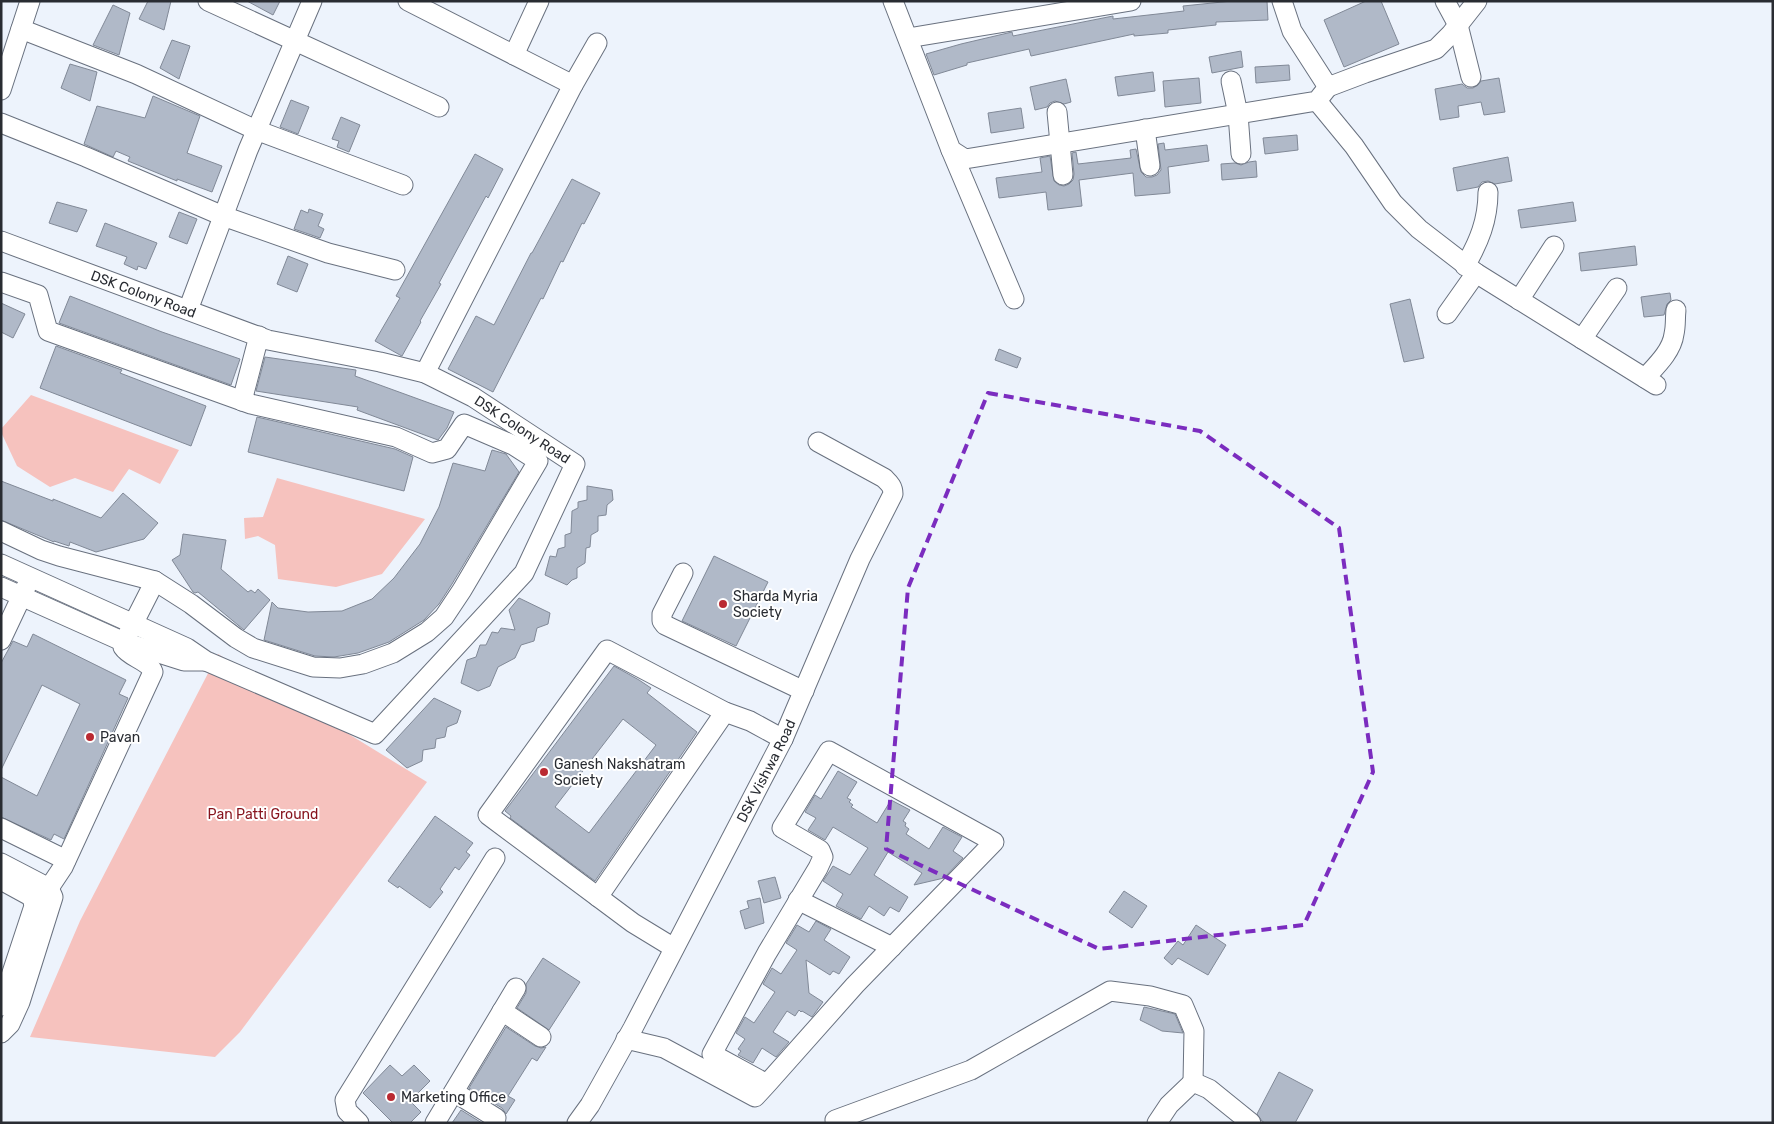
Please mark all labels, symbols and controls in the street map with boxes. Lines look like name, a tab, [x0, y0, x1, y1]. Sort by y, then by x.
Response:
street label: DSK Colony Road	[88, 267, 199, 321]
street label: DSK Colony Road	[471, 392, 574, 467]
place label: Sharda Myria Society	[733, 588, 818, 621]
marker: Sharda Myria Society	[717, 598, 729, 610]
street label: DSK Vishwa Road	[733, 717, 799, 825]
place label: Pavan	[100, 729, 140, 746]
marker: Pavan	[84, 731, 96, 743]
place label: Ganesh Nakshatram Society	[554, 756, 685, 789]
marker: Ganesh Nakshatram Society	[538, 766, 550, 778]
park label: Pan Patti Ground	[208, 806, 318, 823]
place label: Marketing Office	[401, 1089, 506, 1106]
marker: Marketing Office	[385, 1091, 397, 1103]

